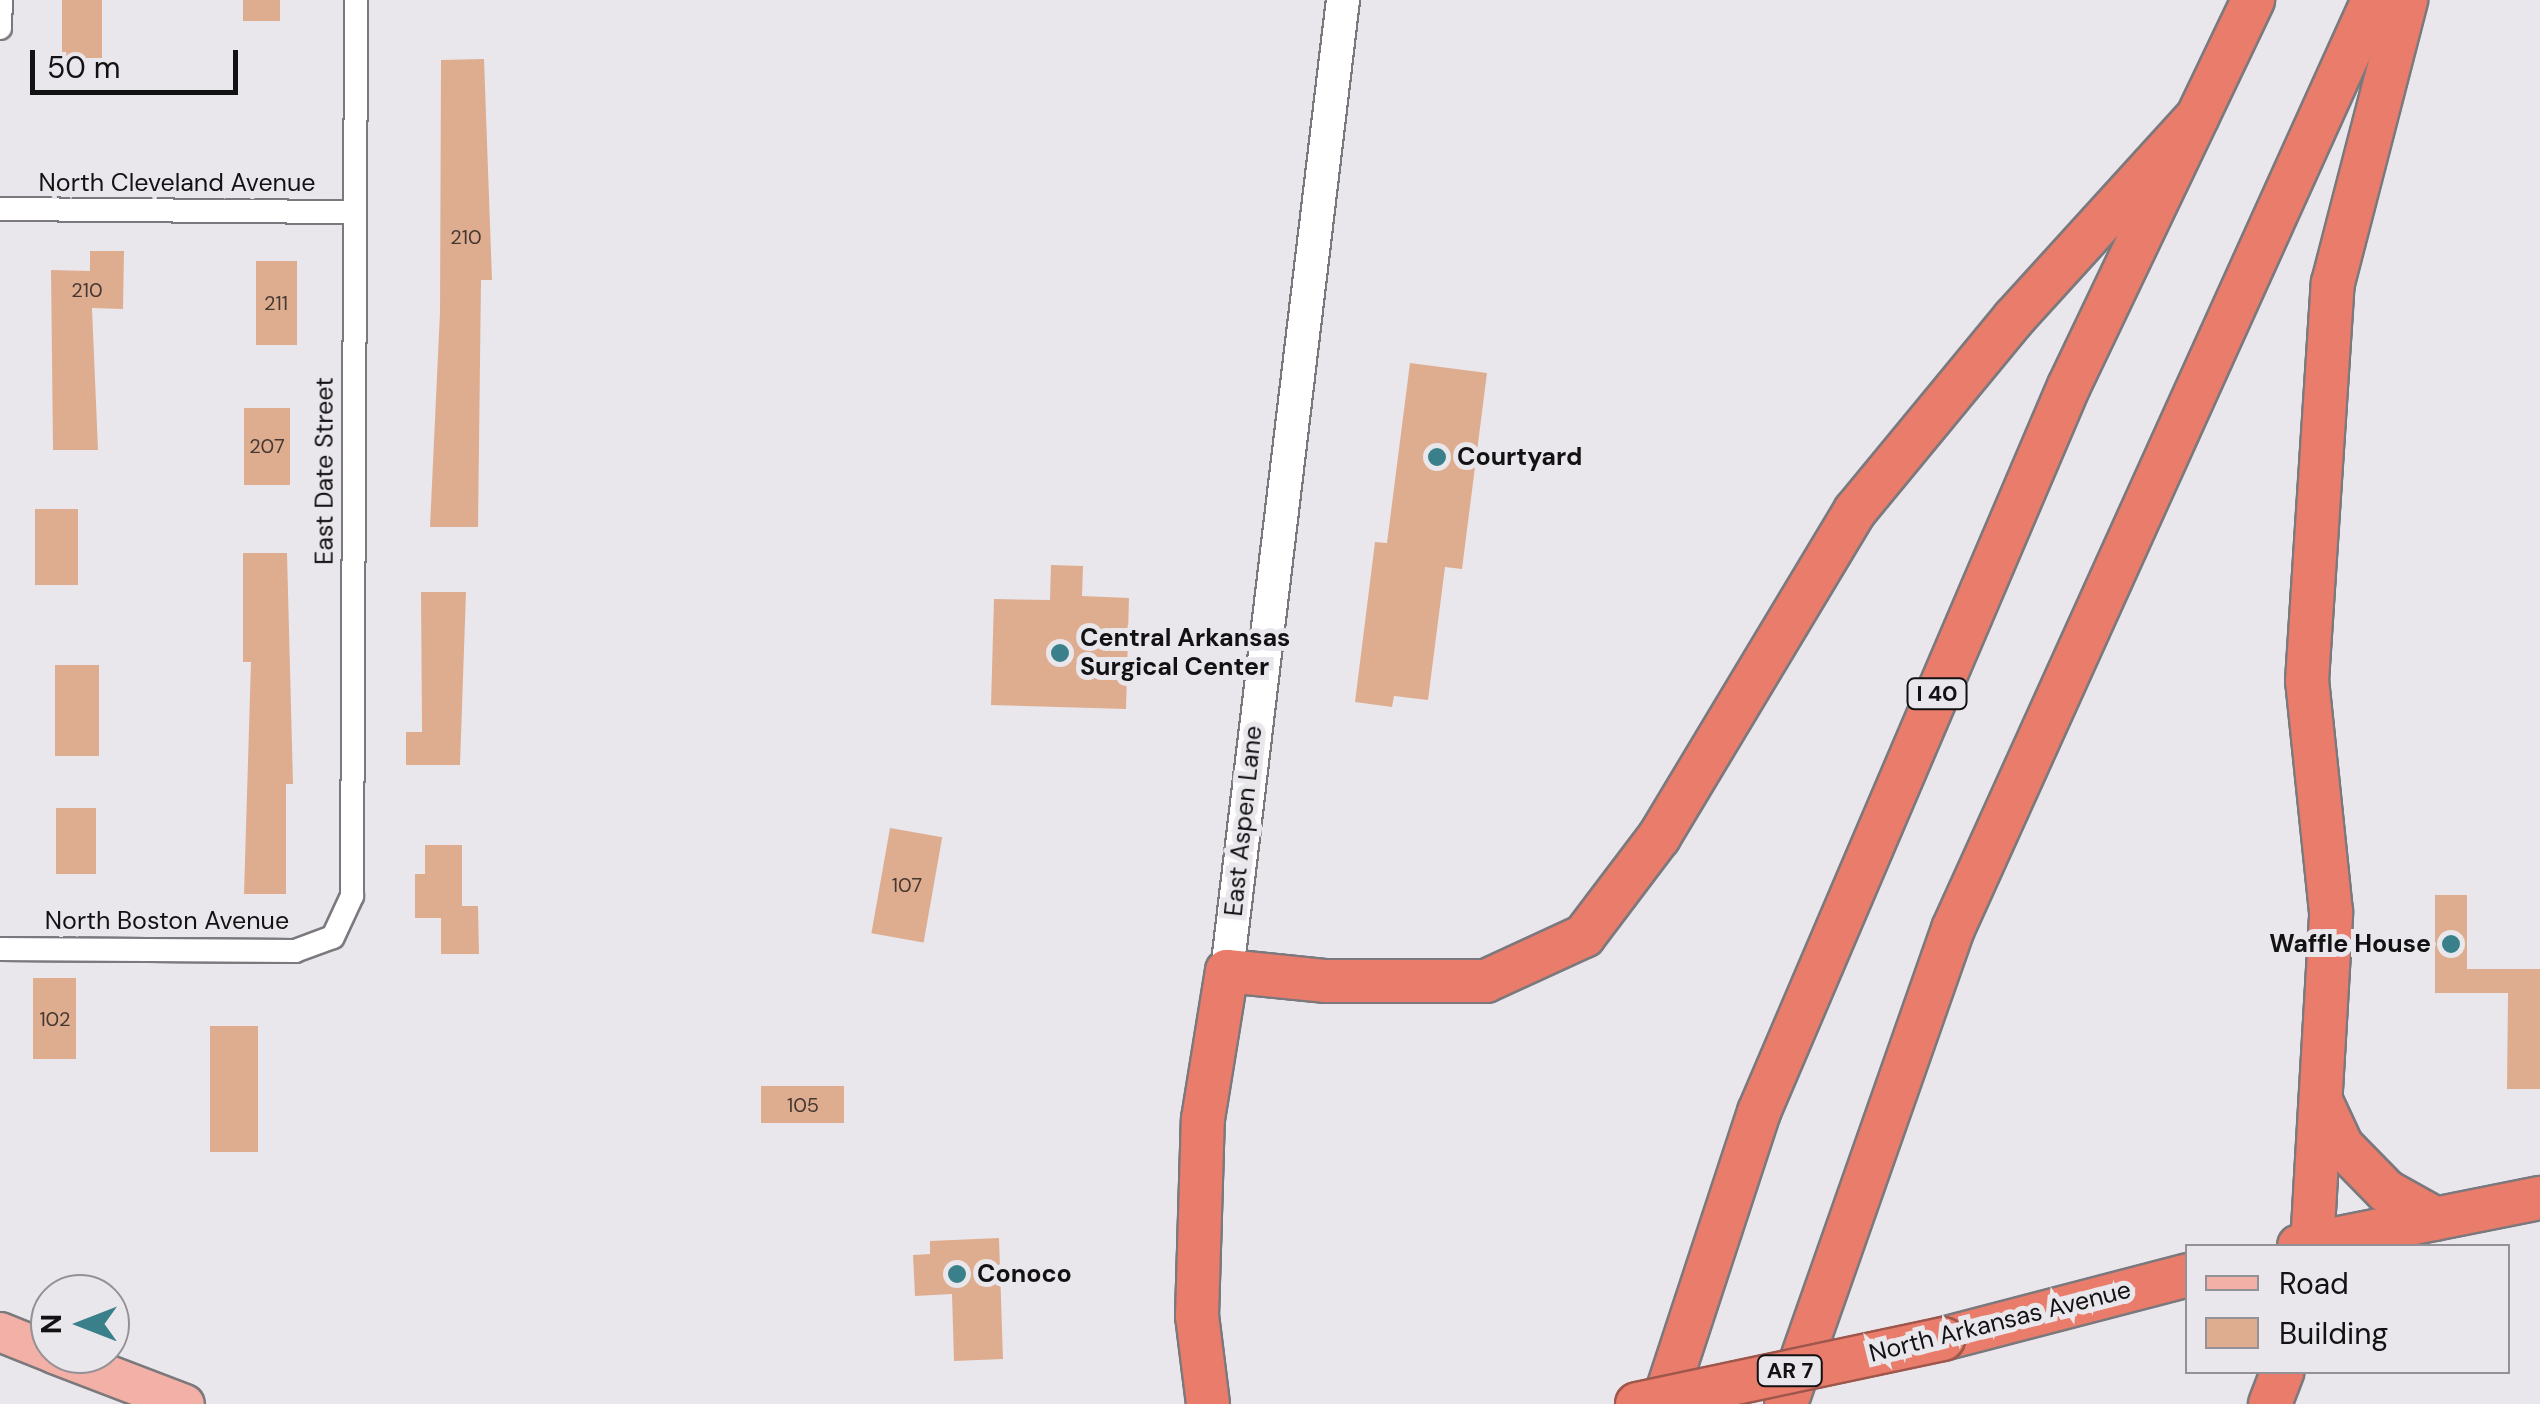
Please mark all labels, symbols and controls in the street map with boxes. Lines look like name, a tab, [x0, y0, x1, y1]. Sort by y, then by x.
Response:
scale bar	[35, 30, 242, 92]
text: 50 m	[47, 48, 121, 87]
street label: North Cleveland Avenue	[39, 168, 315, 198]
house number: 210	[450, 225, 482, 249]
house number: 210	[71, 278, 103, 302]
house number: 211	[264, 291, 288, 315]
street label: East Date Street	[310, 377, 340, 565]
house number: 207	[249, 434, 285, 458]
place label: Courtyard	[1457, 442, 1582, 472]
marker: Courtyard	[1426, 446, 1448, 468]
place label: Central Arkansas Surgical Center	[1080, 624, 1290, 683]
marker: Central Arkansas Surgical Center	[1049, 642, 1071, 664]
road number: I 40	[1904, 677, 1970, 711]
street label: East Aspen Lane	[1219, 724, 1269, 918]
house number: 107	[892, 873, 922, 897]
street label: North Boston Avenue	[45, 906, 289, 936]
place label: Waffle House	[2269, 929, 2431, 959]
marker: Waffle House	[2440, 933, 2462, 955]
house number: 102	[39, 1007, 71, 1031]
house number: 105	[787, 1093, 819, 1117]
legend	[2185, 1244, 2510, 1374]
place label: Conoco	[977, 1259, 1072, 1289]
marker: Conoco	[946, 1263, 968, 1285]
text: Road	[2279, 1264, 2349, 1303]
north arrow	[30, 1274, 130, 1374]
street label: North Arkansas Avenue	[1866, 1275, 2134, 1369]
text: N	[33, 1314, 70, 1334]
text: Building	[2279, 1314, 2388, 1353]
road number: AR 7	[1755, 1354, 1825, 1388]

